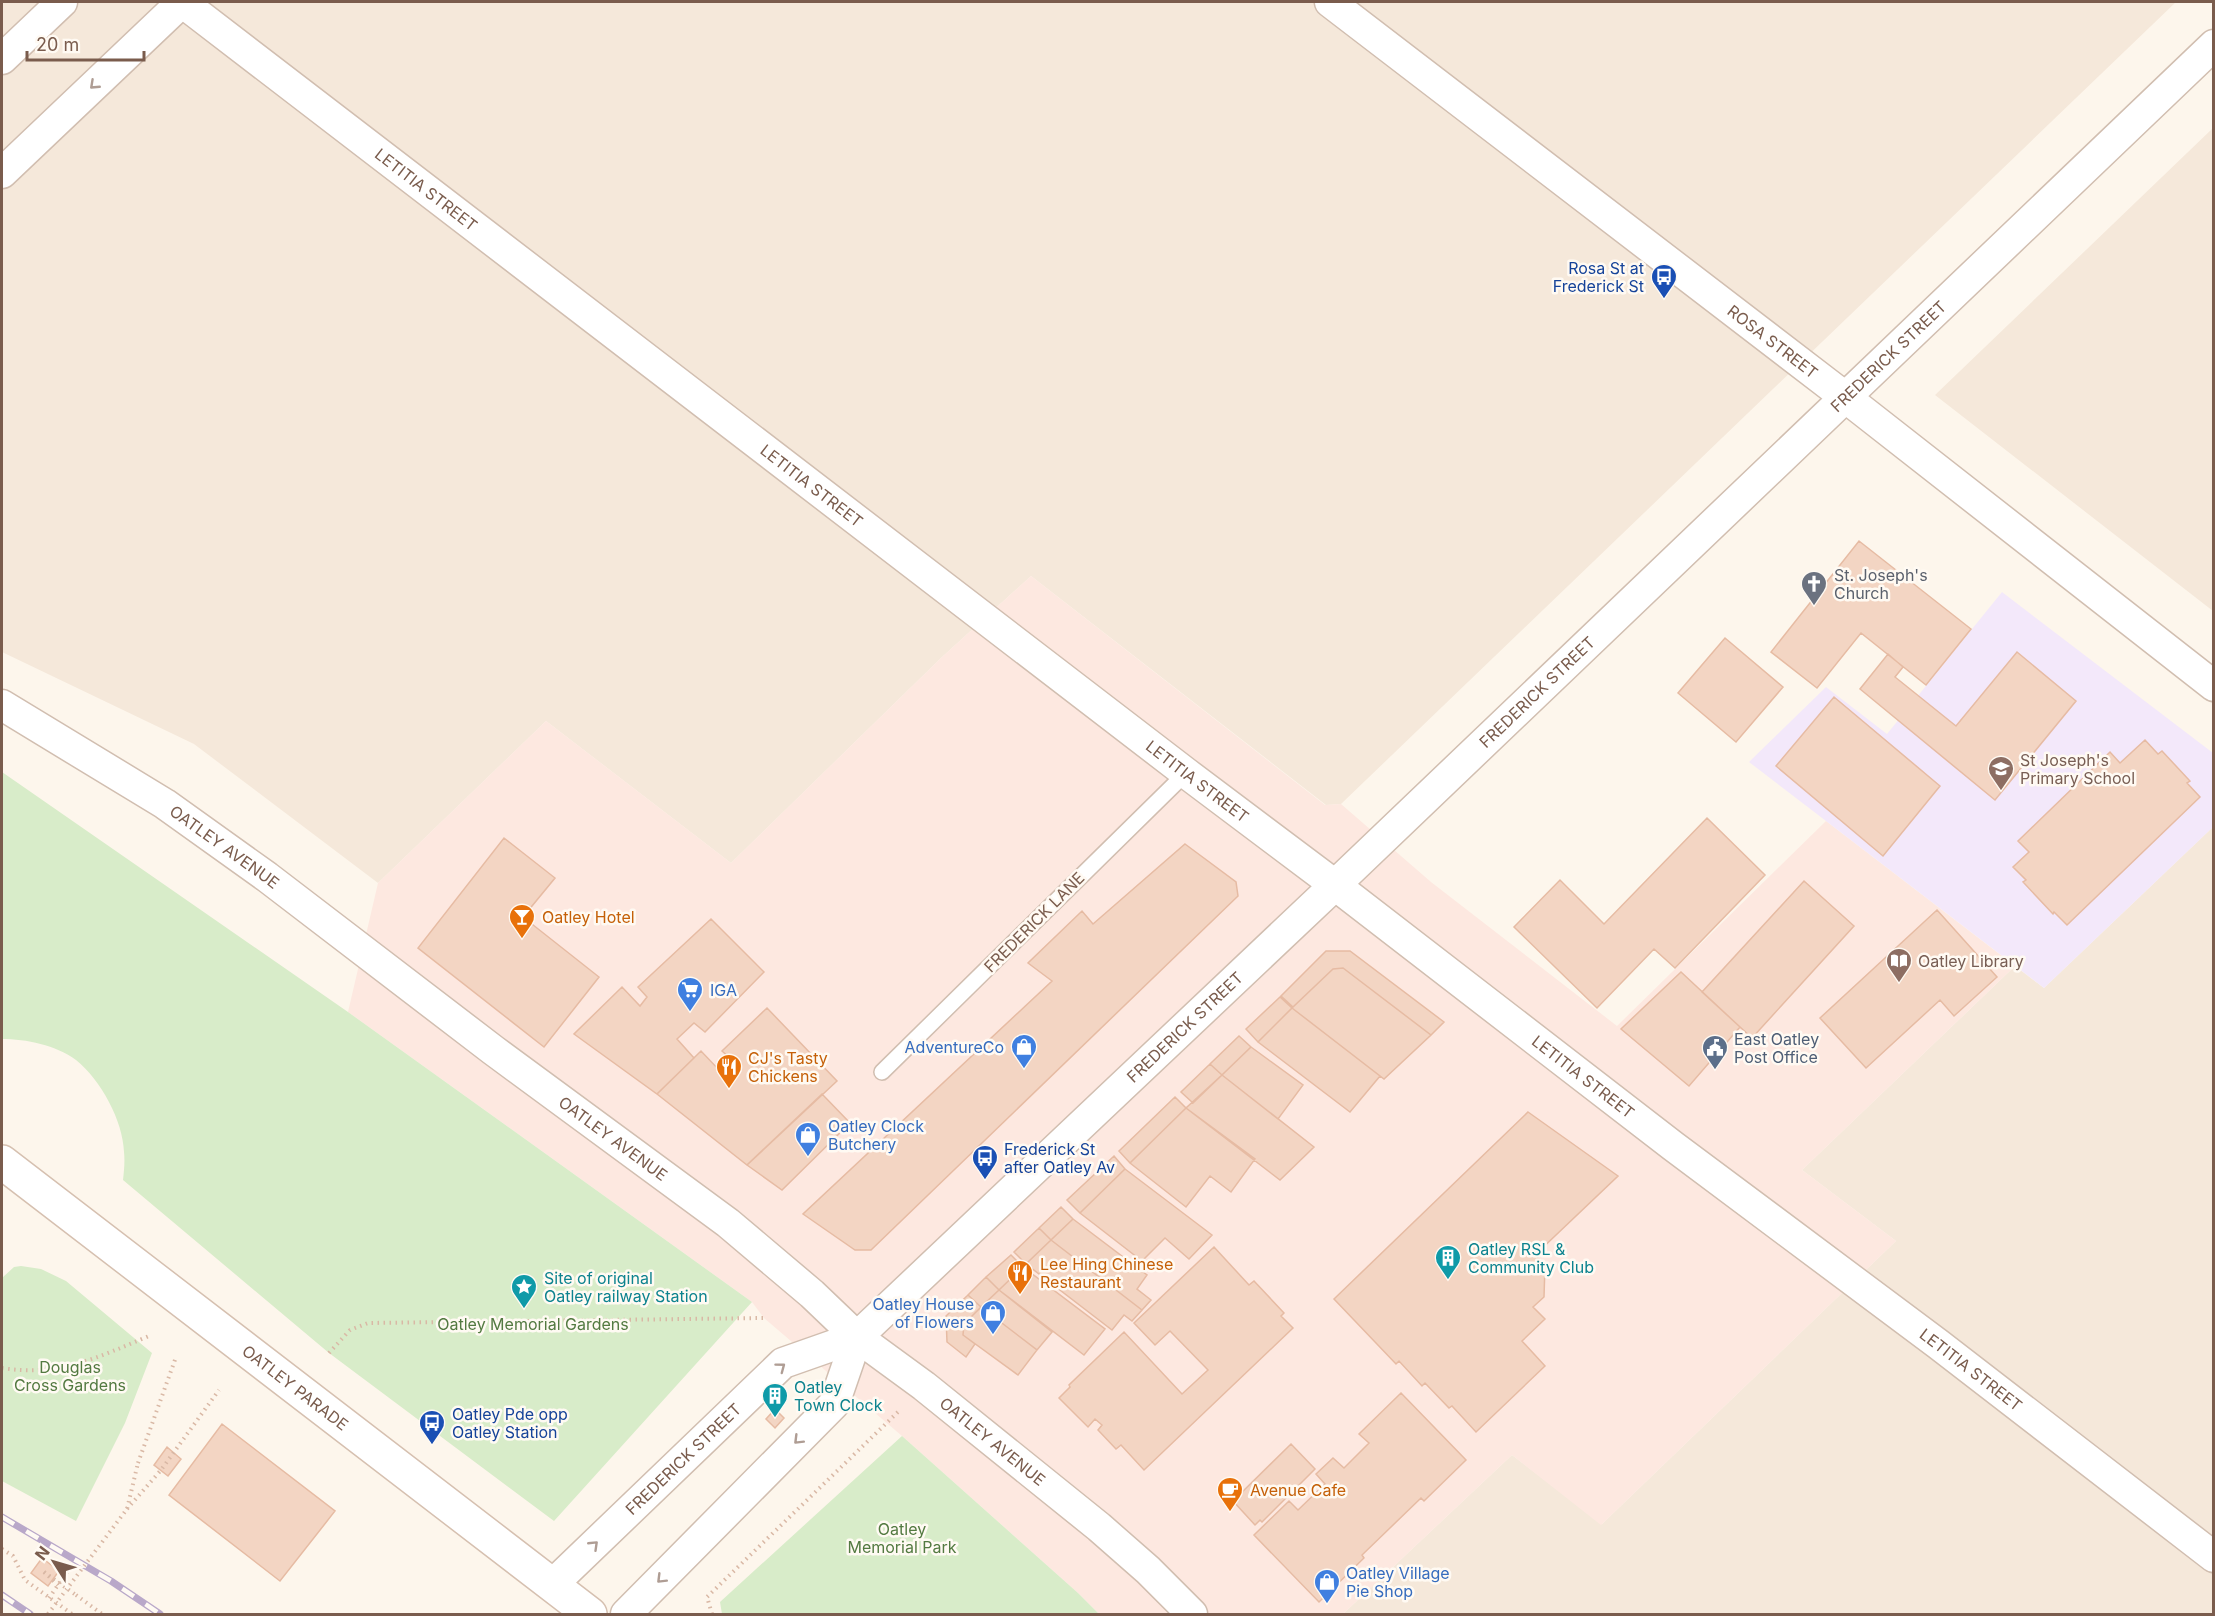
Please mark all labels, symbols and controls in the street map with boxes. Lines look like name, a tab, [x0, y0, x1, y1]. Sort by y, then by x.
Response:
scale bar	[27, 24, 144, 62]
text: 20 m	[36, 34, 79, 55]
one-way arrow	[90, 78, 100, 89]
street label: LETITIA STREET	[371, 144, 482, 235]
place label: Rosa St at Frederick St	[1553, 258, 1644, 296]
bus stop icon: Rosa St at Frederick St	[1649, 262, 1679, 300]
street label: FREDERICK STREET	[1826, 296, 1950, 416]
street label: ROSA STREET	[1724, 301, 1822, 383]
street label: LETITIA STREET	[757, 440, 867, 531]
place label: St. Joseph's Church	[1834, 565, 1928, 603]
church icon: St. Joseph's Church	[1799, 569, 1829, 607]
street label: FREDERICK STREET	[1475, 632, 1599, 752]
street label: LETITIA STREET	[1142, 736, 1253, 827]
place label: St Joseph's Primary School	[2020, 750, 2135, 788]
school or university icon: St Joseph's Primary School	[1986, 754, 2016, 792]
street label: OATLEY AVENUE	[166, 801, 283, 893]
street label: FREDERICK LANE	[980, 868, 1088, 976]
bar icon: Oatley Hotel	[507, 902, 537, 940]
place label: Oatley Hotel	[542, 907, 635, 927]
library icon: Oatley Library	[1884, 946, 1914, 984]
place label: Oatley Library	[1918, 951, 2024, 971]
street label: FREDERICK STREET	[1123, 967, 1247, 1087]
supermarket icon: IGA	[675, 975, 705, 1013]
place label: IGA	[710, 980, 737, 1000]
place label: East Oatley Post Office	[1734, 1029, 1819, 1067]
street label: LETITIA STREET	[1528, 1031, 1638, 1123]
shop icon: AdventureCo	[1009, 1032, 1039, 1070]
public building icon: East Oatley Post Office	[1700, 1033, 1730, 1071]
place label: AdventureCo	[905, 1037, 1004, 1057]
place label: CJ's Tasty Chickens	[748, 1048, 828, 1086]
restaurant icon: CJ's Tasty Chickens	[714, 1052, 744, 1090]
street label: OATLEY AVENUE	[555, 1092, 671, 1185]
place label: Oatley Clock Butchery	[828, 1116, 924, 1154]
shop icon: Oatley Clock Butchery	[793, 1120, 823, 1158]
place label: Frederick St after Oatley Av	[1004, 1139, 1115, 1177]
bus stop icon: Frederick St after Oatley Av	[970, 1143, 1000, 1181]
place label: Oatley RSL & Community Club	[1468, 1239, 1594, 1277]
building icon: Oatley RSL & Community Club	[1433, 1243, 1463, 1281]
place label: Lee Hing Chinese Restaurant	[1040, 1254, 1173, 1292]
restaurant icon: Lee Hing Chinese Restaurant	[1005, 1258, 1035, 1296]
place label: Site of original Oatley railway Station	[544, 1268, 708, 1306]
place icon: Site of original Oatley railway Station	[509, 1272, 539, 1310]
place label: Oatley House of Flowers	[872, 1294, 974, 1332]
shop icon: Oatley House of Flowers	[978, 1298, 1008, 1336]
park label: Oatley Memorial Gardens	[437, 1314, 629, 1334]
street label: LETITIA STREET	[1916, 1324, 2026, 1415]
street label: OATLEY PARADE	[238, 1340, 352, 1435]
park label: Douglas Cross Gardens	[14, 1357, 126, 1395]
one-way arrow	[774, 1364, 785, 1375]
place label: Oatley Town Clock	[794, 1377, 883, 1415]
building icon: Oatley Town Clock	[760, 1381, 790, 1419]
street label: OATLEY AVENUE	[936, 1393, 1050, 1490]
street label: FREDERICK STREET	[621, 1399, 745, 1519]
place label: Oatley Pde opp Oatley Station	[452, 1404, 568, 1442]
bus stop icon: Oatley Pde opp Oatley Station	[417, 1408, 447, 1446]
one-way arrow	[795, 1432, 806, 1443]
cafe icon: Avenue Cafe	[1215, 1475, 1245, 1513]
place label: Avenue Cafe	[1250, 1480, 1346, 1500]
park label: Oatley Memorial Park	[847, 1519, 957, 1557]
north arrow	[24, 1532, 84, 1592]
one-way arrow	[587, 1541, 597, 1552]
text: N	[30, 1542, 54, 1564]
place label: Oatley Village Pie Shop	[1346, 1563, 1450, 1601]
shop icon: Oatley Village Pie Shop	[1312, 1567, 1342, 1605]
one-way arrow	[658, 1571, 669, 1582]

